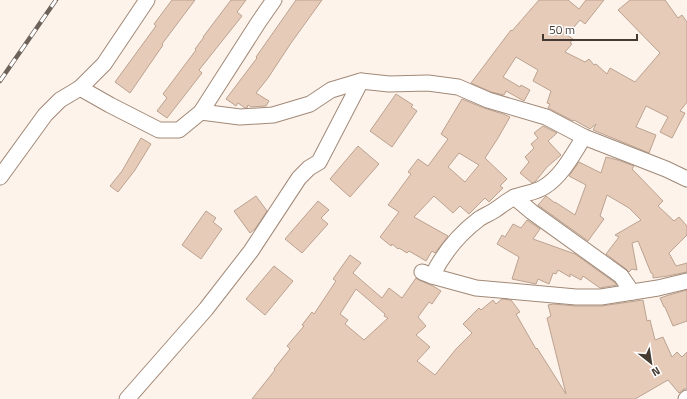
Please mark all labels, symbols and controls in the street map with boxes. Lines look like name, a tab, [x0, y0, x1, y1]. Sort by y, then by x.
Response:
scale bar	[543, 16, 637, 42]
text: 50 m	[549, 20, 575, 39]
north arrow	[631, 343, 671, 383]
text: N	[649, 363, 663, 380]

